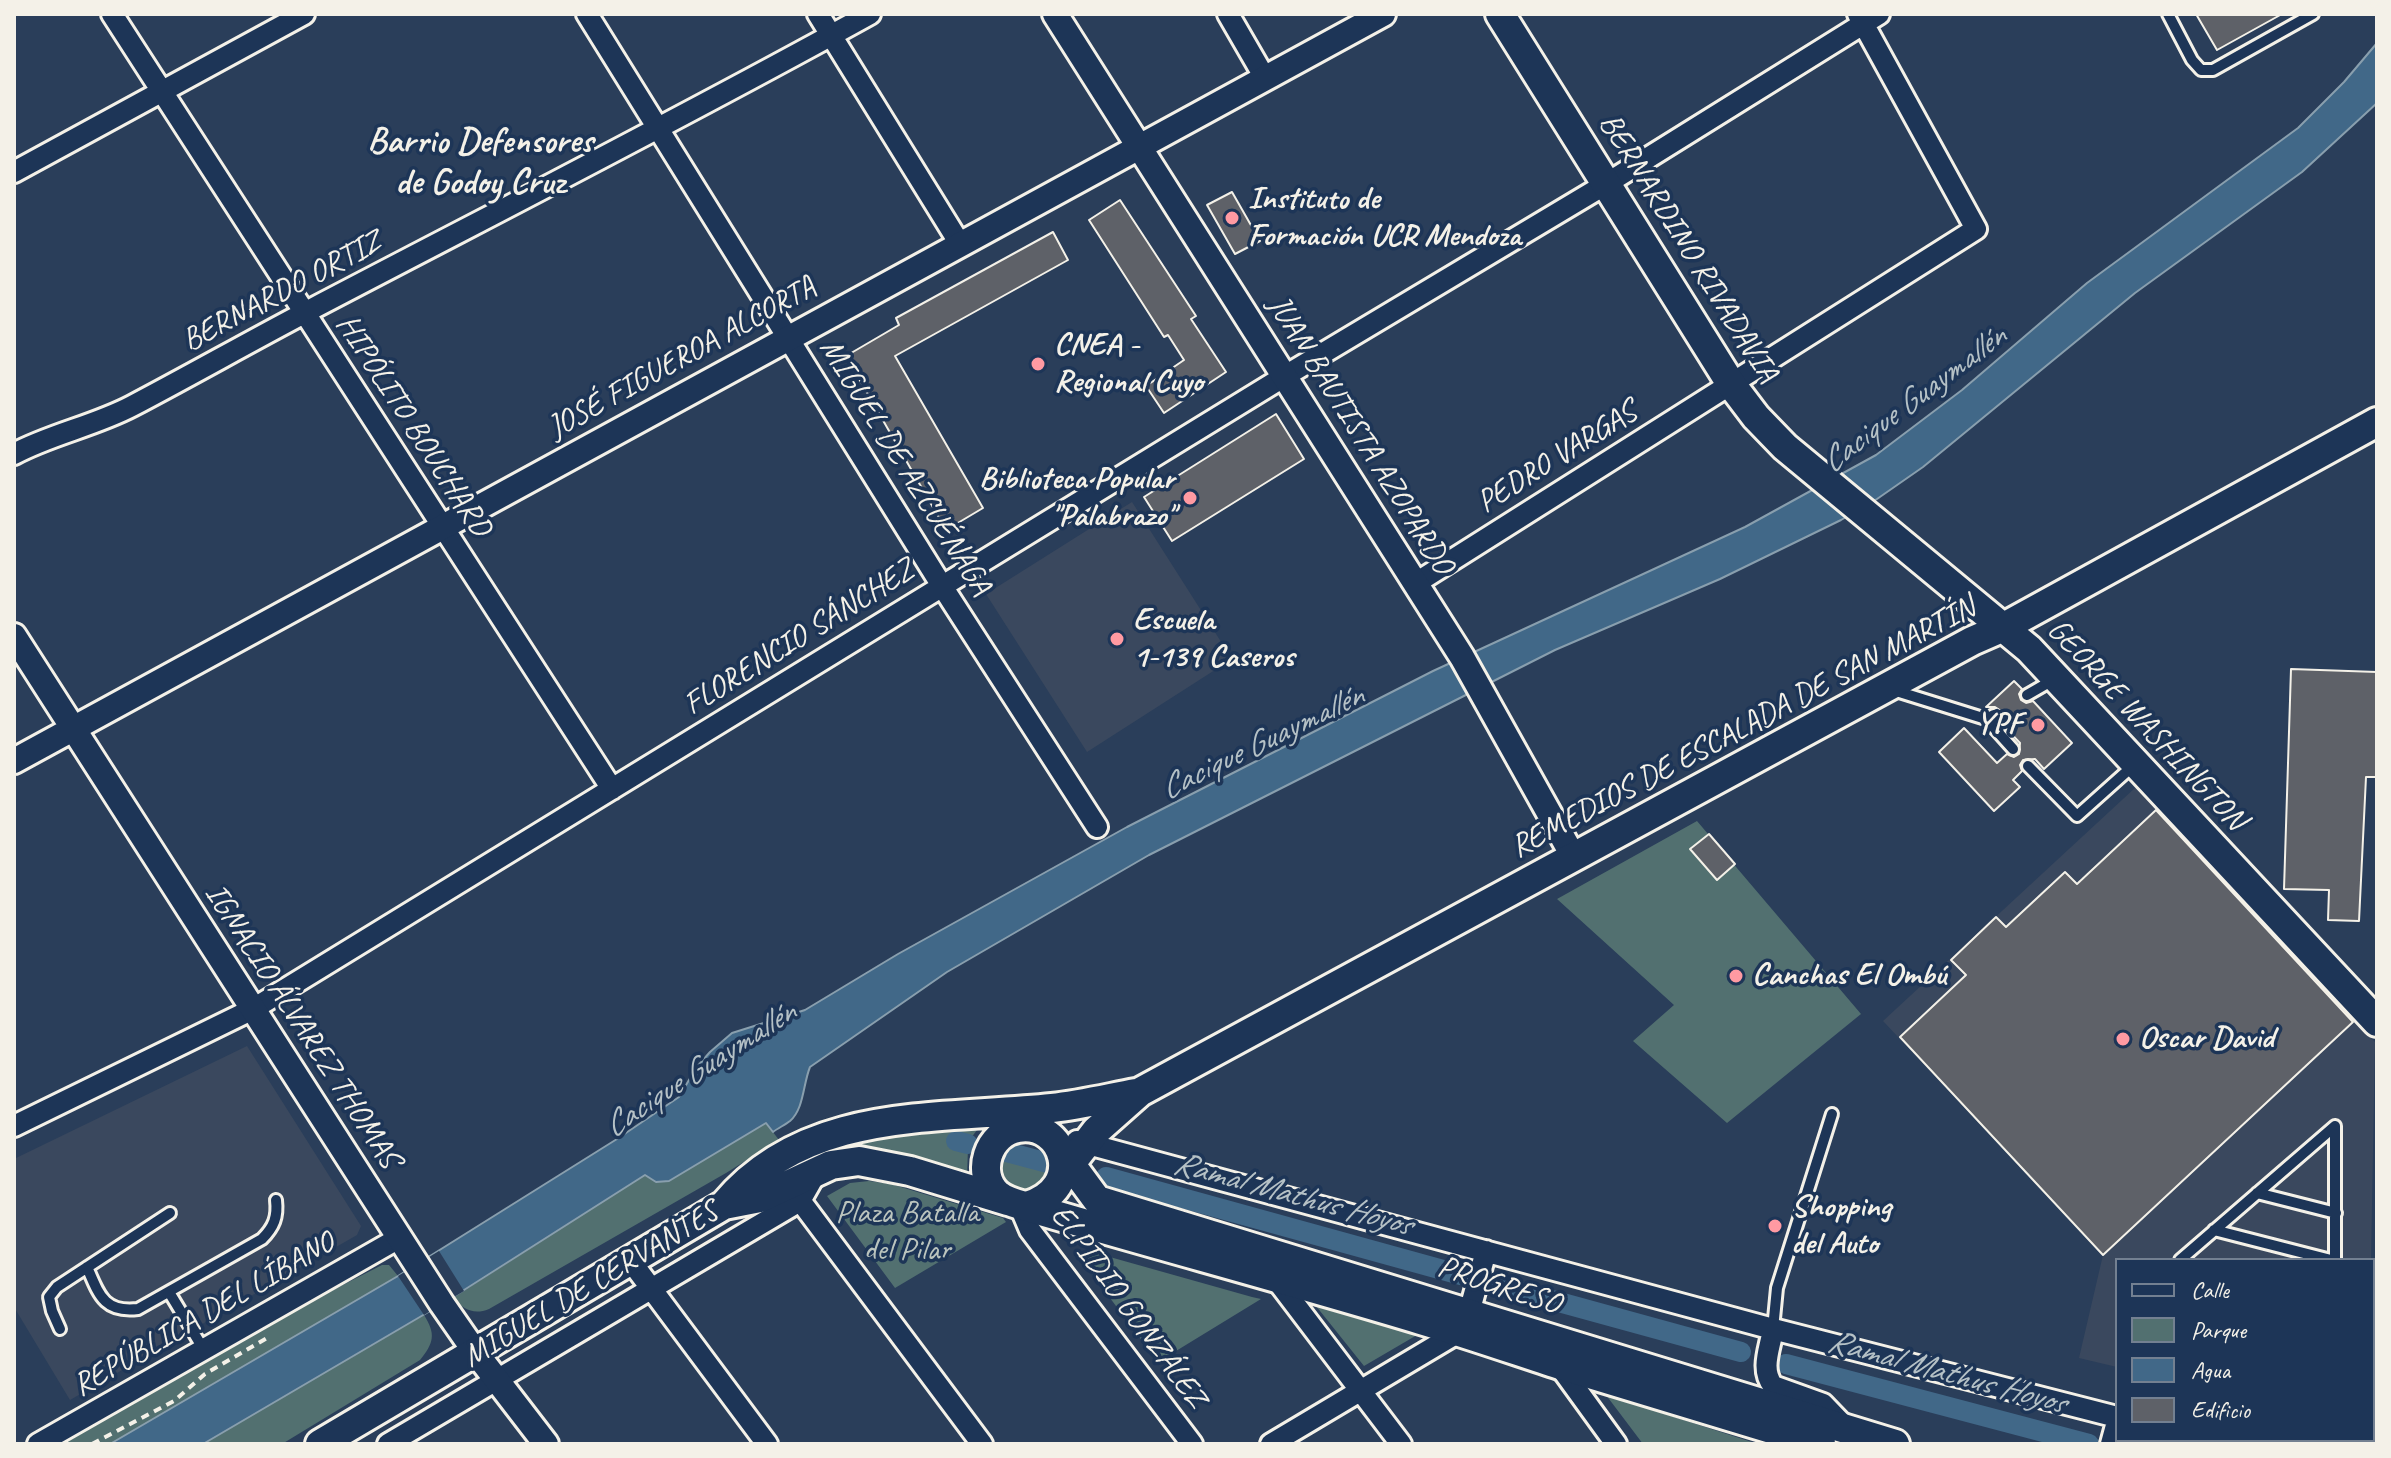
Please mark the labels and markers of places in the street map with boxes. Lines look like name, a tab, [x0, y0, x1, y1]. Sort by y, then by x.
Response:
place label: Instituto de Formación UCR Mendoza	[1248, 181, 1521, 256]
marker: Instituto de Formación UCR Mendoza	[1223, 209, 1241, 227]
place label: CNEA - Regional Cuyo	[1054, 327, 1203, 402]
marker: CNEA - Regional Cuyo	[1029, 355, 1047, 373]
place label: Biblioteca Popular "Palabrazo"	[979, 461, 1174, 536]
marker: Biblioteca Popular "Palabrazo"	[1181, 489, 1199, 507]
place label: Escuela 1-139 Caseros	[1133, 602, 1294, 677]
marker: Escuela 1-139 Caseros	[1108, 630, 1126, 648]
place label: YPF	[1976, 706, 2022, 744]
marker: YPF	[2029, 716, 2047, 734]
place label: Canchas El Ombú	[1752, 957, 1946, 995]
marker: Canchas El Ombú	[1727, 967, 1745, 985]
place label: Oscar David	[2139, 1020, 2274, 1058]
marker: Oscar David	[2114, 1030, 2132, 1048]
place label: Shopping del Auto	[1791, 1189, 1891, 1264]
marker: Shopping del Auto	[1766, 1217, 1784, 1235]

